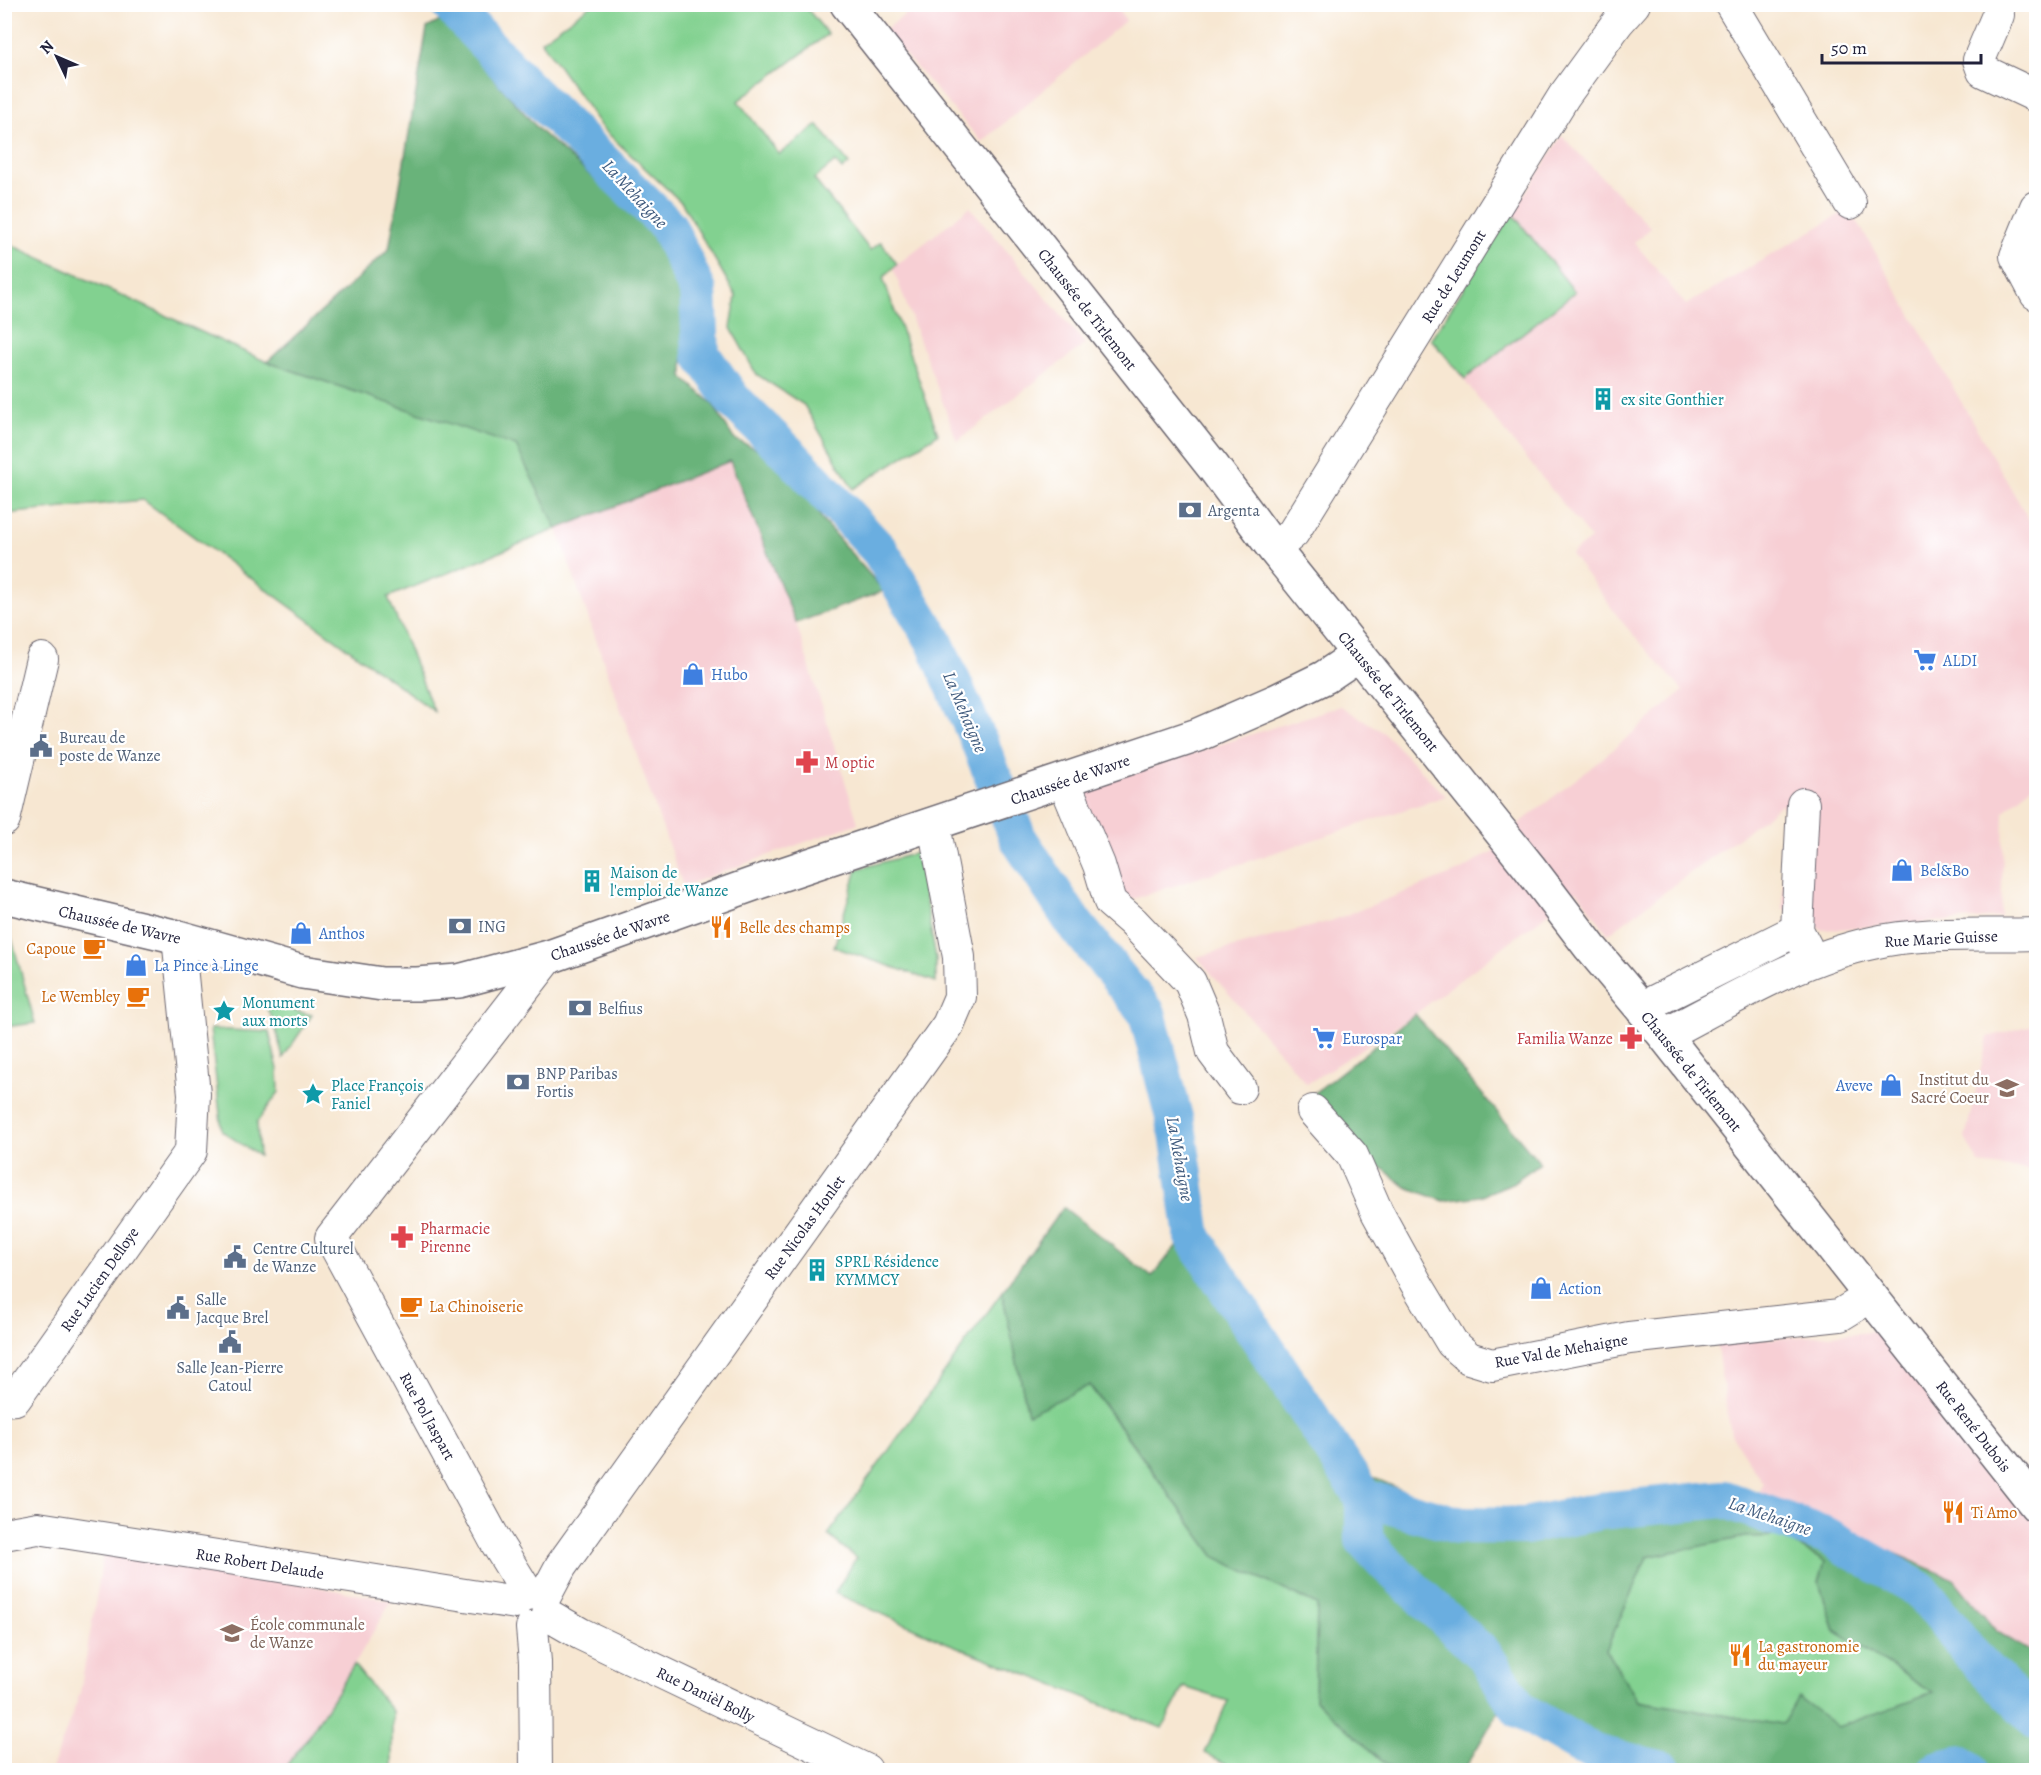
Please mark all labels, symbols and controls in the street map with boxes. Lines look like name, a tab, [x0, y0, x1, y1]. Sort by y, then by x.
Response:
north arrow	[27, 27, 87, 87]
scale bar	[1822, 27, 1981, 65]
text: N	[35, 35, 59, 59]
text: 50 m	[1831, 36, 1867, 60]
water label: La Mehaigne	[597, 154, 673, 234]
street label: Rue de Leumont	[1416, 226, 1491, 328]
street label: Chaussée de Tirlemont	[1033, 244, 1142, 375]
building icon: ex site Gonthier	[1590, 386, 1616, 412]
place label: ex site Gonthier	[1621, 389, 1724, 411]
bank icon: Argenta	[1177, 497, 1203, 523]
place label: Argenta	[1207, 500, 1260, 522]
street label: Chaussée de Tirlemont	[1333, 627, 1444, 757]
supermarket icon: ALDI	[1912, 647, 1938, 673]
place label: ALDI	[1942, 650, 1977, 672]
shop icon: Hubo	[680, 661, 706, 687]
place label: Hubo	[711, 664, 748, 686]
water label: La Mehaigne	[937, 668, 993, 757]
place label: Bureau de poste de Wanze	[59, 727, 161, 767]
public building icon: Bureau de poste de Wanze	[28, 733, 54, 759]
pharmacy icon: M optic	[794, 749, 820, 775]
street label: Chaussée de Wavre	[1008, 749, 1133, 811]
place label: M optic	[825, 752, 875, 774]
shop icon: Bel&Bo	[1889, 857, 1915, 883]
place label: Bel&Bo	[1920, 860, 1969, 882]
place label: Maison de l'emploi de Wanze	[610, 862, 729, 902]
building icon: Maison de l'emploi de Wanze	[579, 868, 605, 894]
street label: Chaussée de Wavre	[56, 900, 183, 950]
street label: Chaussée de Wavre	[548, 905, 673, 967]
bank icon: ING	[447, 913, 473, 939]
restaurant icon: Belle des champs	[708, 914, 734, 940]
place label: ING	[478, 916, 506, 938]
place label: Belle des champs	[739, 917, 850, 939]
shop icon: Anthos	[288, 920, 314, 946]
place label: Anthos	[318, 923, 365, 945]
street label: Rue Marie Guisse	[1884, 925, 1998, 953]
cafe icon: Capoue	[81, 935, 107, 961]
place label: Capoue	[26, 938, 76, 960]
shop icon: La Pince à Linge	[123, 952, 149, 978]
place label: La Pince à Linge	[154, 955, 259, 977]
cafe icon: Le Wembley	[125, 983, 151, 1009]
place label: Le Wembley	[41, 986, 121, 1008]
place label: Monument aux morts	[242, 992, 315, 1032]
bank icon: Belfius	[567, 995, 593, 1021]
place icon: Monument aux morts	[211, 998, 237, 1024]
place label: Belfius	[598, 998, 643, 1020]
street label: Chaussée de Tirlemont	[1636, 1007, 1747, 1137]
supermarket icon: Eurospar	[1311, 1025, 1337, 1051]
pharmacy icon: Familia Wanze	[1618, 1025, 1644, 1051]
place label: Eurospar	[1342, 1028, 1402, 1050]
place label: Familia Wanze	[1517, 1028, 1613, 1050]
place label: BNP Paribas Fortis	[536, 1063, 618, 1103]
bank icon: BNP Paribas Fortis	[505, 1069, 531, 1095]
place label: Institut du Sacré Coeur	[1911, 1069, 1989, 1109]
shop icon: Aveve	[1878, 1072, 1904, 1098]
place label: Place François Faniel	[331, 1075, 424, 1115]
place label: Aveve	[1835, 1075, 1873, 1097]
school or university icon: Institut du Sacré Coeur	[1994, 1075, 2020, 1101]
place icon: Place François Faniel	[300, 1081, 326, 1107]
water label: La Mehaigne	[1161, 1115, 1199, 1204]
street label: Rue Nicolas Honlet	[759, 1171, 850, 1284]
place label: Pharmacie Pirenne	[420, 1218, 490, 1258]
street label: Rue Lucien Delloye	[55, 1223, 144, 1336]
pharmacy icon: Pharmacie Pirenne	[389, 1224, 415, 1250]
place label: Centre Culturel de Wanze	[253, 1238, 354, 1278]
public building icon: Centre Culturel de Wanze	[222, 1244, 248, 1270]
place label: SPRL Résidence KYMMCY	[835, 1251, 939, 1291]
building icon: SPRL Résidence KYMMCY	[804, 1257, 830, 1283]
shop icon: Action	[1528, 1275, 1554, 1301]
place label: Action	[1558, 1278, 1602, 1300]
place label: Salle Jacque Brel	[196, 1289, 269, 1329]
cafe icon: La Chinoiserie	[398, 1293, 424, 1319]
public building icon: Salle Jacque Brel	[165, 1295, 191, 1321]
place label: La Chinoiserie	[429, 1296, 523, 1318]
street label: Rue Val de Mehaigne	[1493, 1328, 1630, 1374]
public building icon: Salle Jean-Pierre Catoul	[217, 1329, 243, 1355]
place label: Salle Jean-Pierre Catoul	[177, 1357, 283, 1397]
street label: Rue Pol Jaspart	[394, 1369, 460, 1464]
street label: Rue René Dubois	[1930, 1376, 2016, 1477]
water label: La Mehaigne	[1725, 1491, 1815, 1542]
restaurant icon: Ti Amo	[1940, 1499, 1966, 1525]
place label: Ti Amo	[1971, 1502, 2017, 1524]
street label: Rue Robert Delaude	[194, 1543, 326, 1585]
place label: École communale de Wanze	[250, 1614, 365, 1654]
school or university icon: École communale de Wanze	[219, 1620, 245, 1646]
place label: La gastronomie du mayeur	[1758, 1636, 1859, 1676]
restaurant icon: La gastronomie du mayeur	[1727, 1642, 1753, 1668]
street label: Rue Danièl Bolly	[653, 1662, 759, 1729]

